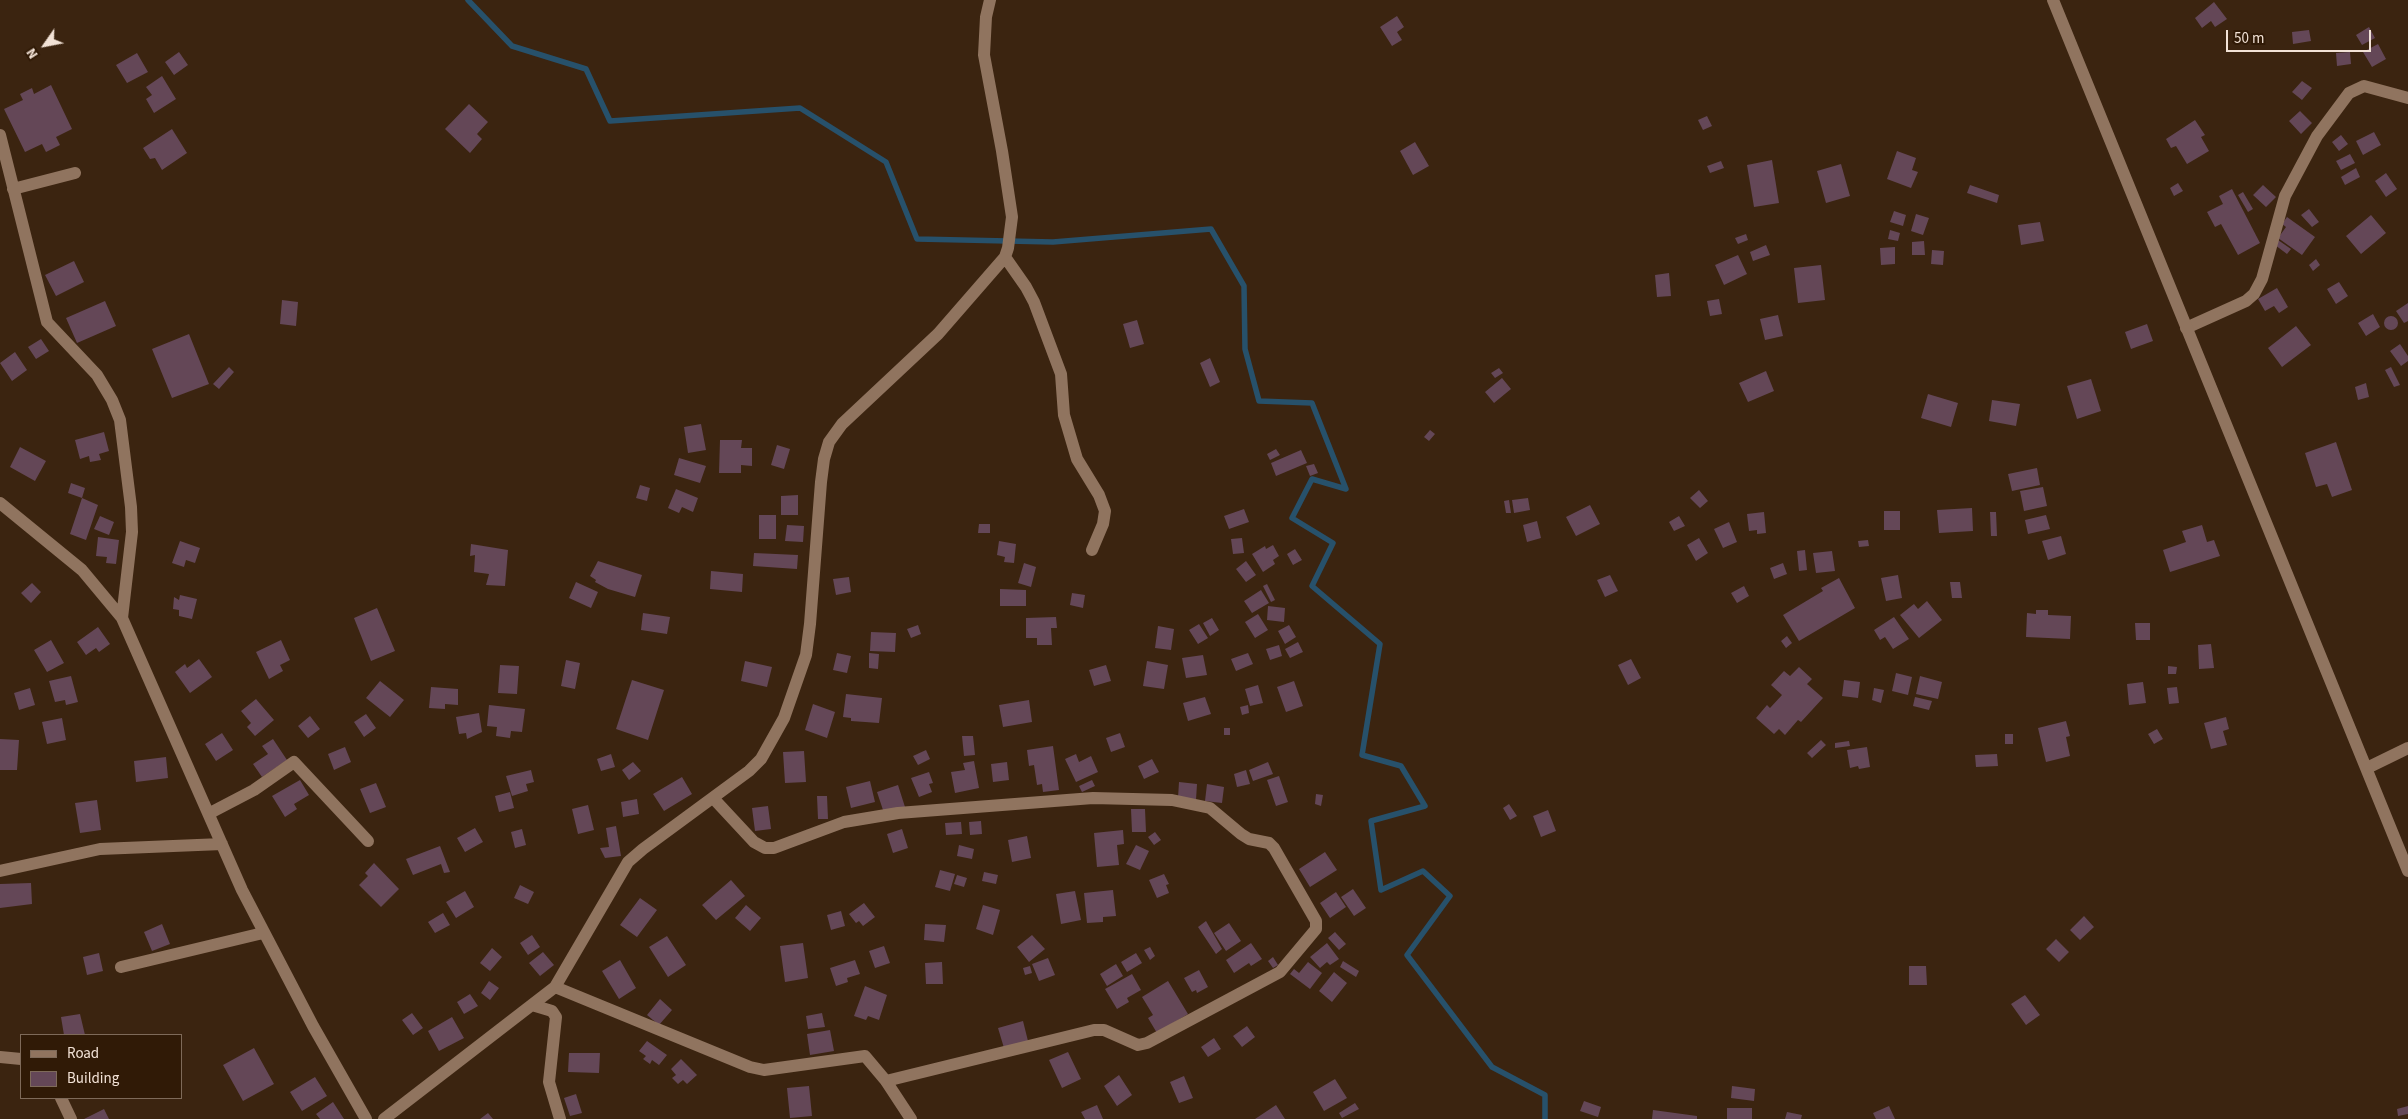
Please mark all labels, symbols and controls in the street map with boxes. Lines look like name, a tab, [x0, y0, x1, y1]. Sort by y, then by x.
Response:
north arrow	[20, 20, 70, 70]
scale bar	[2228, 20, 2373, 52]
text: 50 m	[2234, 28, 2264, 49]
text: N	[21, 44, 43, 63]
legend	[20, 1034, 182, 1099]
text: Road	[67, 1043, 99, 1064]
text: Building	[67, 1068, 119, 1089]

